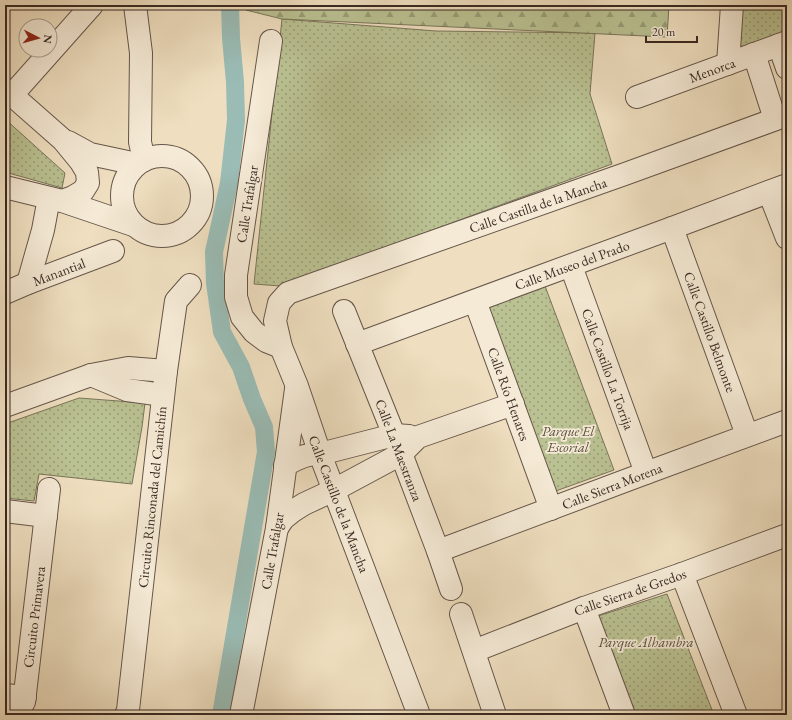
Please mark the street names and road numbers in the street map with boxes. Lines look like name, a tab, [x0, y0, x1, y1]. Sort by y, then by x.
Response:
street label: Menorca	[686, 53, 738, 87]
street label: Calle Trafalgar	[232, 164, 262, 244]
street label: Calle Castilla de la Mancha	[467, 173, 610, 237]
street label: Calle Museo del Prado	[512, 236, 632, 294]
street label: Manantial	[30, 254, 89, 290]
street label: Calle Castillo Belmonte	[680, 269, 740, 395]
street label: Calle Castillo La Torrija	[578, 306, 638, 432]
street label: Calle Río Henares	[484, 345, 534, 444]
street label: Calle La Maestranza	[371, 396, 427, 504]
street label: Circuito Rinconada del Camichín	[134, 405, 171, 589]
street label: Calle Castillo de la Mancha	[304, 433, 374, 576]
street label: Calle Sierra Morena	[559, 458, 665, 513]
street label: Calle Trafalgar	[256, 511, 288, 591]
street label: Calle Sierra de Gredos	[571, 564, 689, 620]
street label: Circuito Primavera	[19, 565, 49, 669]

